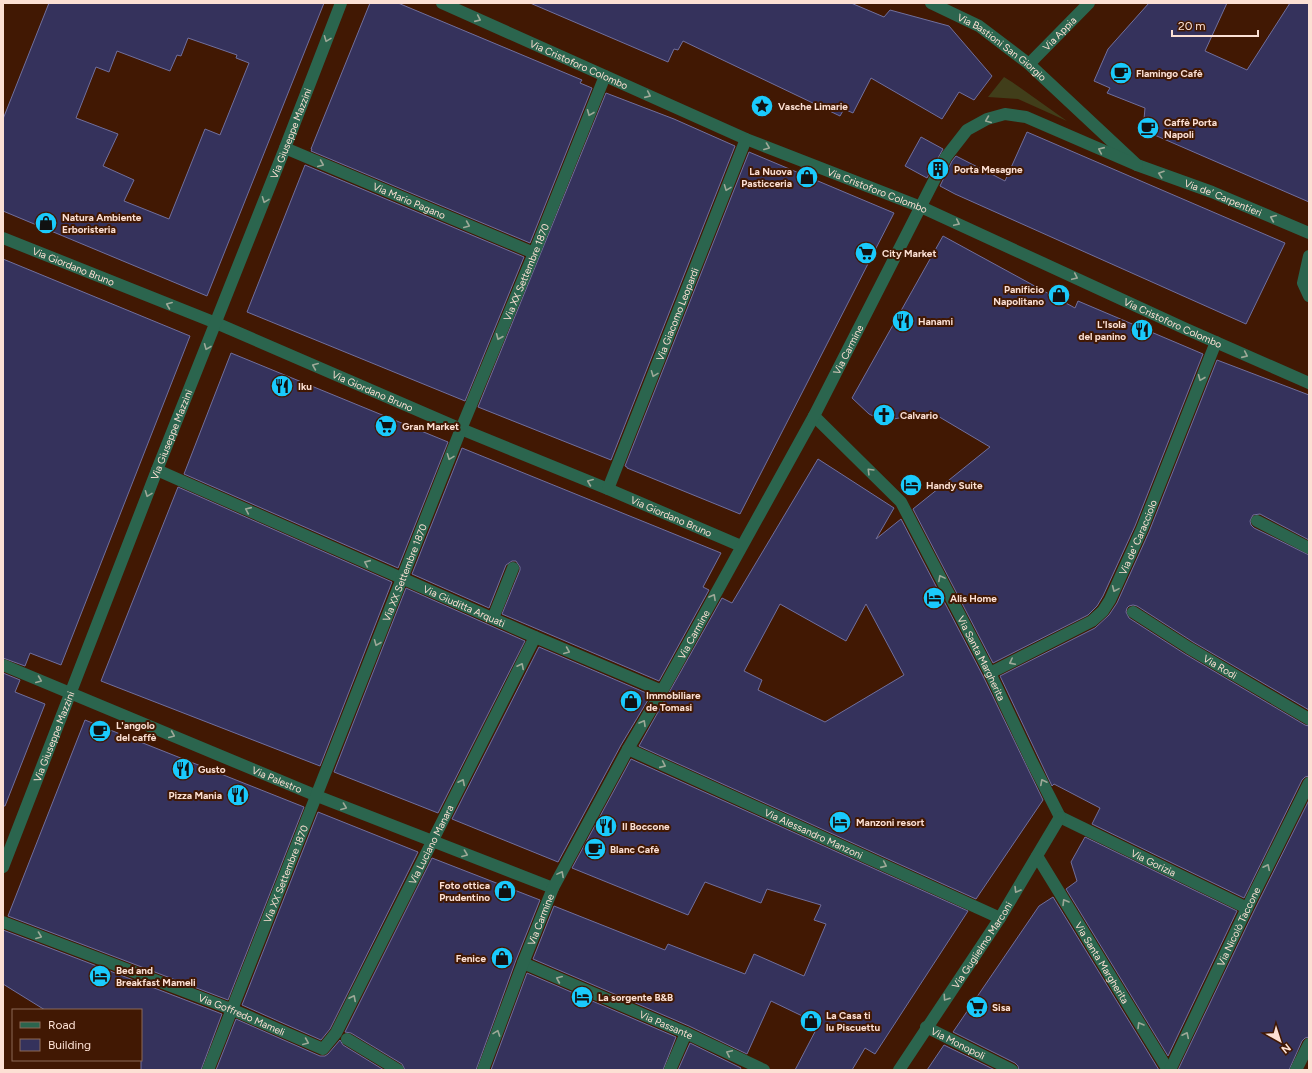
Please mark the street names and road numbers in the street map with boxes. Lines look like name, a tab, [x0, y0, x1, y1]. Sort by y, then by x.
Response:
street label: Via Bastioni San Giorgio	[955, 11, 1049, 84]
street label: Via Appia	[1040, 14, 1079, 54]
street label: Via Cristoforo Colombo	[527, 37, 630, 92]
street label: Via Giuseppe Mazzini	[267, 86, 314, 181]
street label: Via Cristoforo Colombo	[825, 165, 930, 216]
street label: Via de' Carpentieri	[1182, 177, 1264, 219]
street label: Via Mario Pagano	[371, 180, 448, 222]
street label: Via XX Settembre 1870	[501, 222, 552, 323]
street label: Via Giordano Bruno	[30, 244, 117, 289]
street label: Via Giacomo Leopardi	[653, 266, 702, 363]
street label: Via Cristoforo Colombo	[1122, 295, 1224, 351]
street label: Via Carmine	[830, 322, 867, 377]
street label: Via Giordano Bruno	[330, 368, 415, 415]
street label: Via Giuseppe Mazzini	[148, 388, 195, 482]
street label: Via Giordano Bruno	[628, 493, 714, 540]
street label: Via de' Caracciolo	[1116, 498, 1160, 577]
street label: Via XX Settembre 1870	[380, 522, 430, 623]
street label: Via Giuditta Arquati	[421, 582, 507, 630]
street label: Via Carmine	[675, 607, 713, 662]
street label: Via Santa Margherita	[954, 614, 1008, 703]
street label: Via Rodi	[1201, 652, 1239, 682]
street label: Via Giuseppe Mazzini	[31, 690, 78, 784]
street label: Via Palestro	[250, 764, 304, 796]
street label: Via Luciano Manara	[406, 803, 457, 887]
street label: Via Alessandro Manzoni	[762, 806, 865, 862]
street label: Via XX Settembre 1870	[261, 823, 311, 925]
street label: Via Gorizia	[1129, 847, 1178, 879]
street label: Via Nicolò Taccone	[1214, 884, 1264, 968]
street label: Via Carmine	[525, 892, 557, 947]
street label: Via Guglielmo Marconi	[949, 899, 1015, 991]
street label: Via Santa Margherita	[1072, 920, 1132, 1006]
street label: Via Goffredo Mameli	[196, 991, 287, 1039]
street label: Via Passante	[637, 1008, 695, 1043]
street label: Via Monopoli	[929, 1025, 987, 1063]

